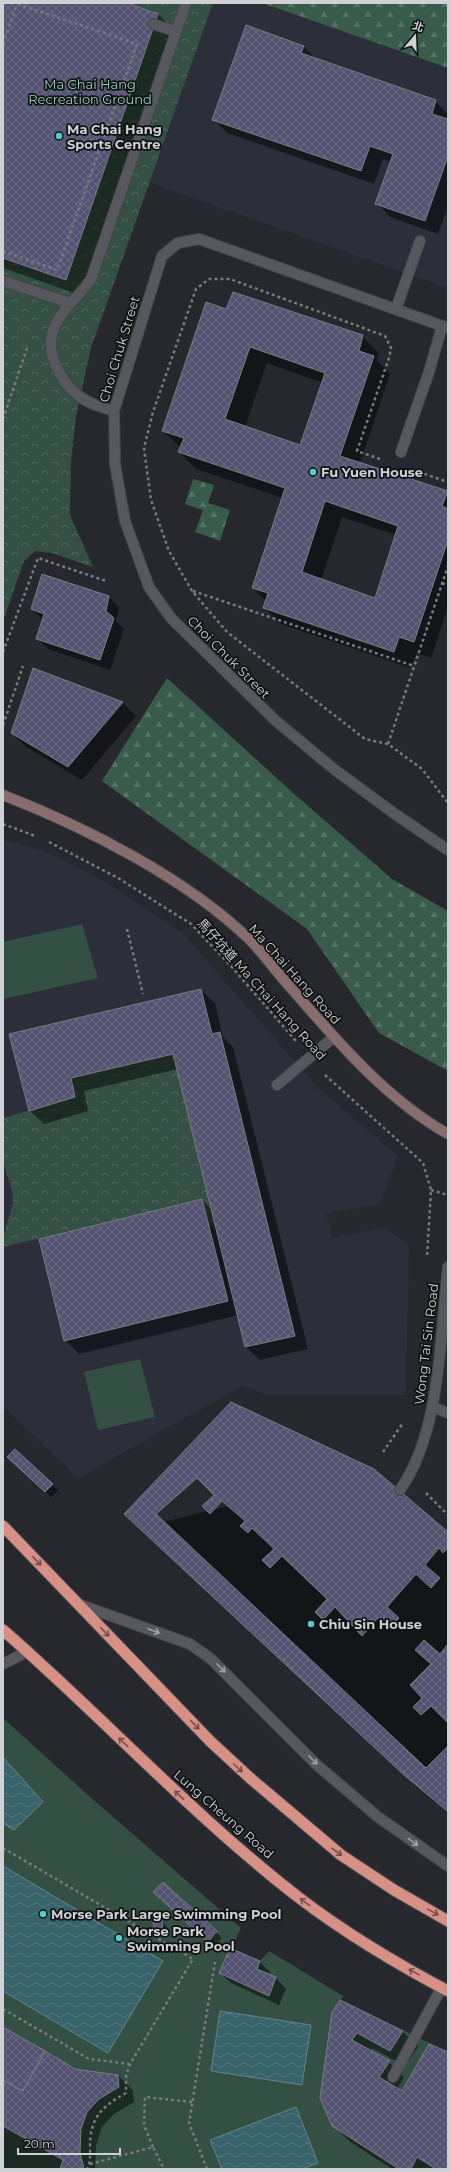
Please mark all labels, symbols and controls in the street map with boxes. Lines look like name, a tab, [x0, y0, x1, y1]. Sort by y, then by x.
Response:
north arrow	[395, 16, 435, 56]
text: 北	[411, 18, 426, 35]
park label: Ma Chai Hang Recreation Ground	[28, 76, 152, 107]
place label: Ma Chai Hang Sports Centre	[67, 121, 162, 152]
marker: Ma Chai Hang Sports Centre	[54, 131, 64, 141]
street label: Choi Chuk Street	[95, 294, 143, 404]
place label: Fu Yuen House	[321, 464, 423, 480]
marker: Fu Yuen House	[308, 467, 318, 477]
street label: Choi Chuk Street	[184, 612, 274, 702]
street label: 馬仔坑道 Ma Chai Hang Road	[194, 915, 330, 1063]
street label: Ma Chai Hang Road	[246, 921, 344, 1027]
street label: Wong Tai Sin Road	[411, 1282, 441, 1406]
one-way arrow	[32, 1556, 42, 1566]
place label: Chiu Sin House	[319, 1616, 422, 1632]
marker: Chiu Sin House	[306, 1619, 316, 1629]
one-way arrow	[100, 1627, 110, 1637]
one-way arrow	[148, 1628, 161, 1635]
one-way arrow	[216, 1663, 226, 1673]
one-way arrow	[191, 1720, 200, 1730]
one-way arrow	[118, 1737, 128, 1746]
one-way arrow	[308, 1755, 318, 1765]
one-way arrow	[233, 1763, 243, 1772]
street label: Lung Cheung Road	[171, 1766, 277, 1862]
one-way arrow	[174, 1790, 184, 1800]
one-way arrow	[408, 1838, 419, 1846]
one-way arrow	[332, 1847, 343, 1856]
one-way arrow	[299, 1897, 310, 1906]
place label: Morse Park Large Swimming Pool	[51, 1906, 281, 1922]
marker: Morse Park Large Swimming Pool	[38, 1909, 48, 1919]
one-way arrow	[427, 1909, 439, 1917]
place label: Morse Park Swimming Pool	[127, 1923, 235, 1954]
marker: Morse Park Swimming Pool	[114, 1933, 124, 1943]
one-way arrow	[408, 1967, 420, 1975]
scale bar	[18, 2130, 120, 2156]
text: 20 m	[24, 2136, 55, 2151]

